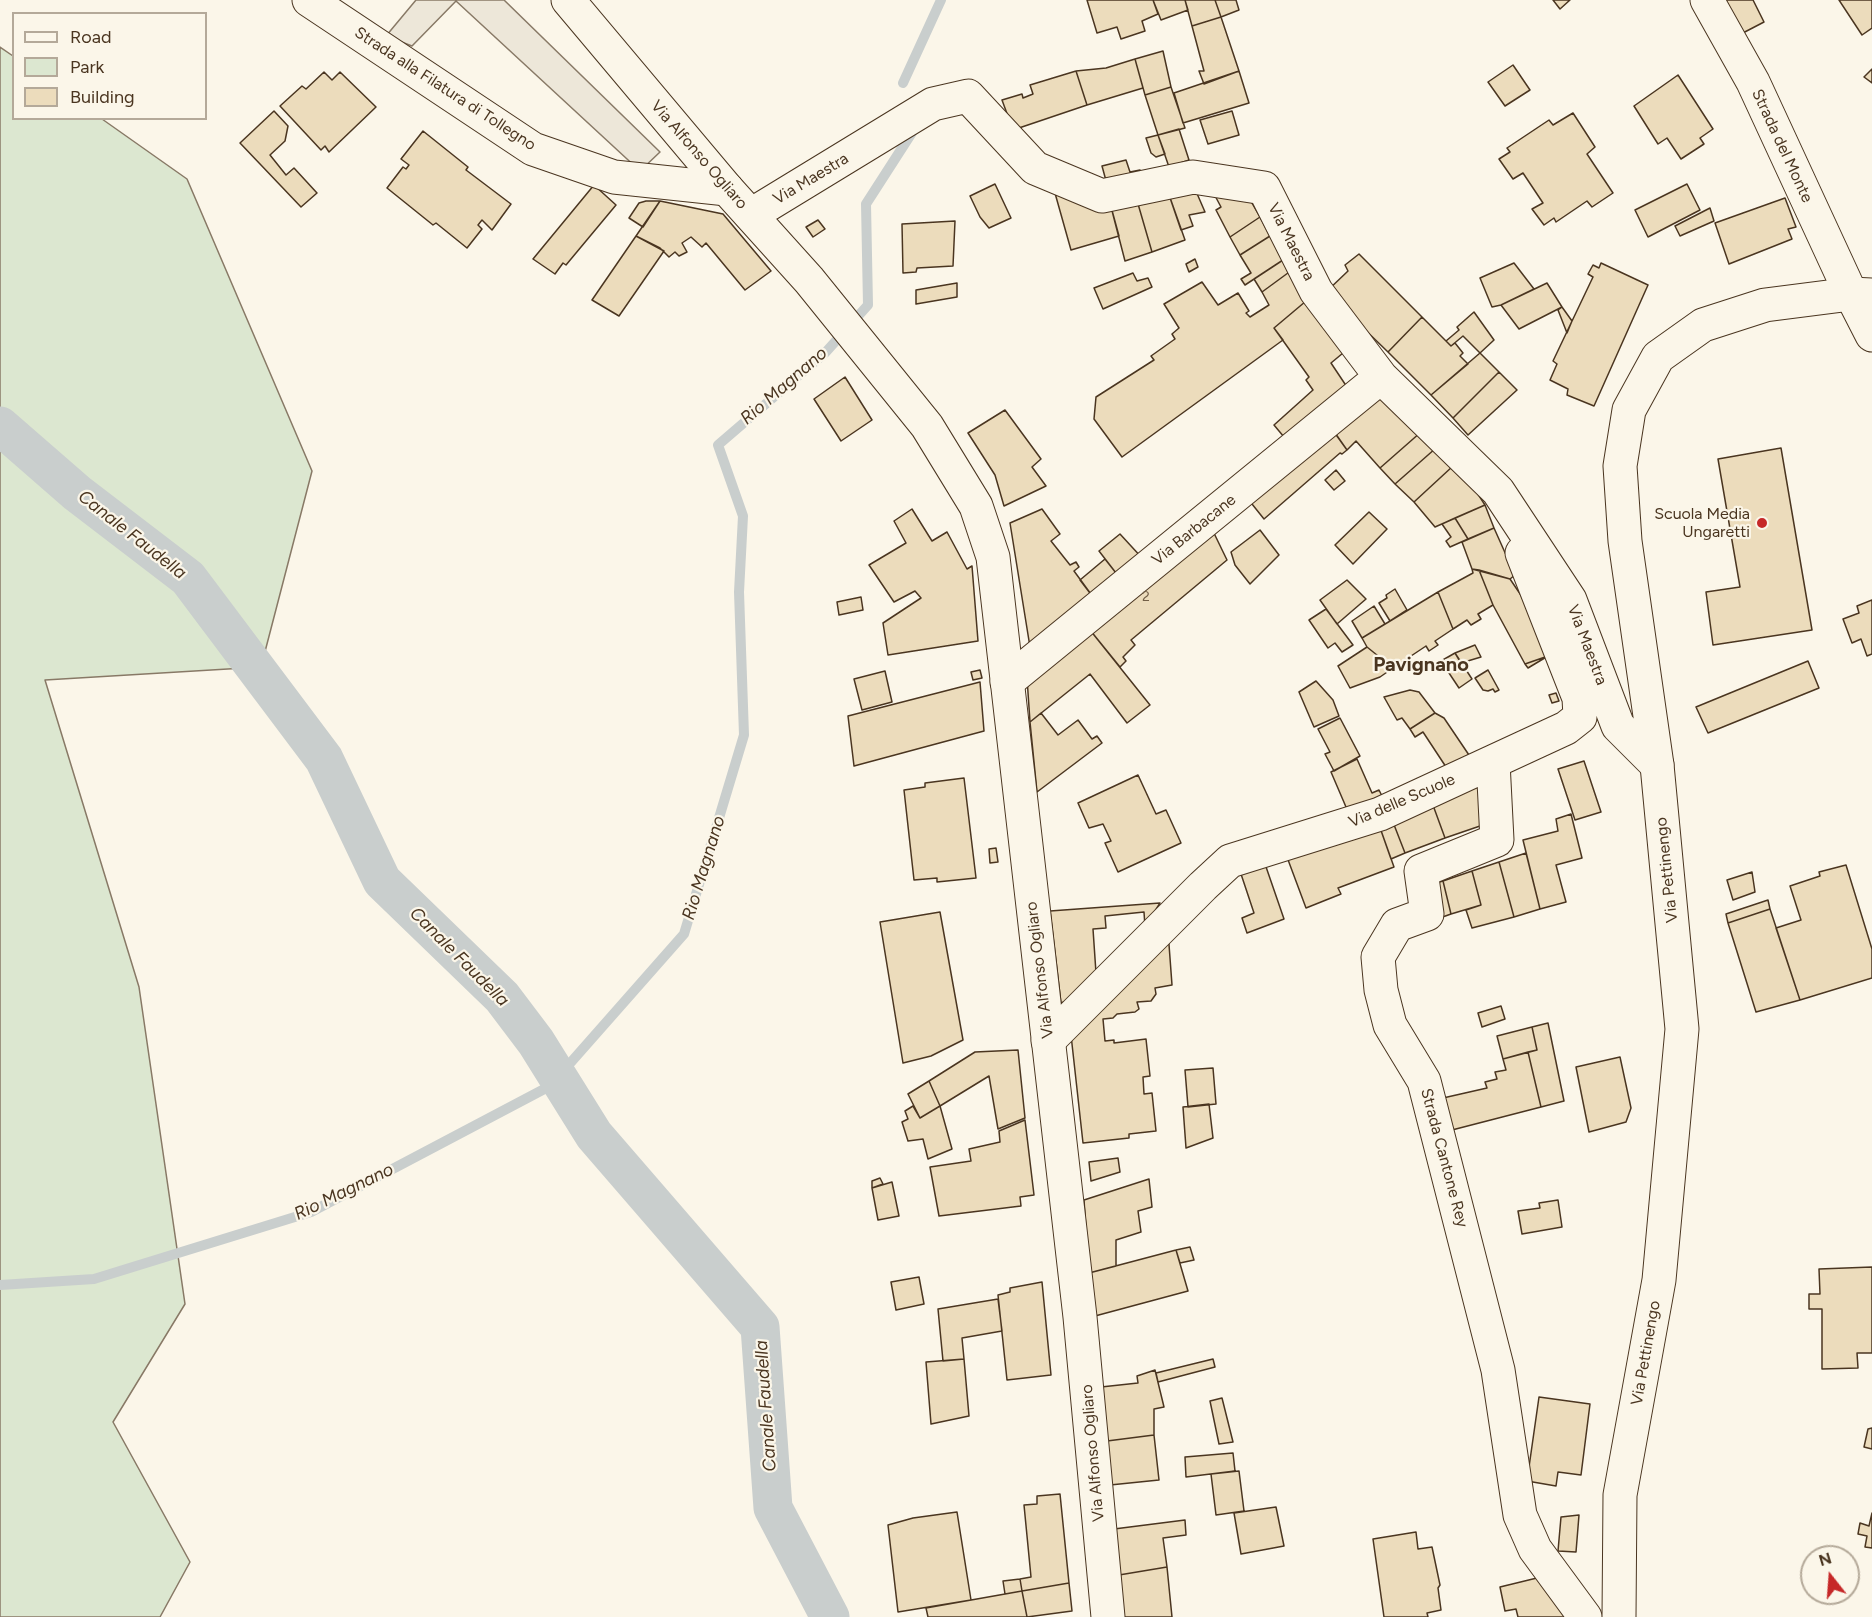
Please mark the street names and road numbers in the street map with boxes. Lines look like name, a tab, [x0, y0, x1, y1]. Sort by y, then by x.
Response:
street label: Strada alla Filatura di Tollegno	[351, 23, 539, 155]
street label: Strada del Monte	[1747, 86, 1817, 206]
street label: Via Alfonso Ogliaro	[647, 97, 751, 213]
street label: Via Maestra	[770, 149, 852, 209]
street label: Via Maestra	[1263, 200, 1319, 284]
street label: Via Barbacane	[1148, 490, 1240, 570]
street label: Via Maestra	[1563, 602, 1611, 688]
street label: Via delle Scuole	[1346, 770, 1458, 832]
street label: Via Pettinengo	[1652, 816, 1682, 924]
street label: Via Alfonso Ogliaro	[1022, 900, 1058, 1040]
street label: Strada Cantone Rey	[1416, 1086, 1472, 1230]
street label: Via Pettinengo	[1627, 1299, 1665, 1407]
street label: Via Alfonso Ogliaro	[1077, 1383, 1109, 1523]

